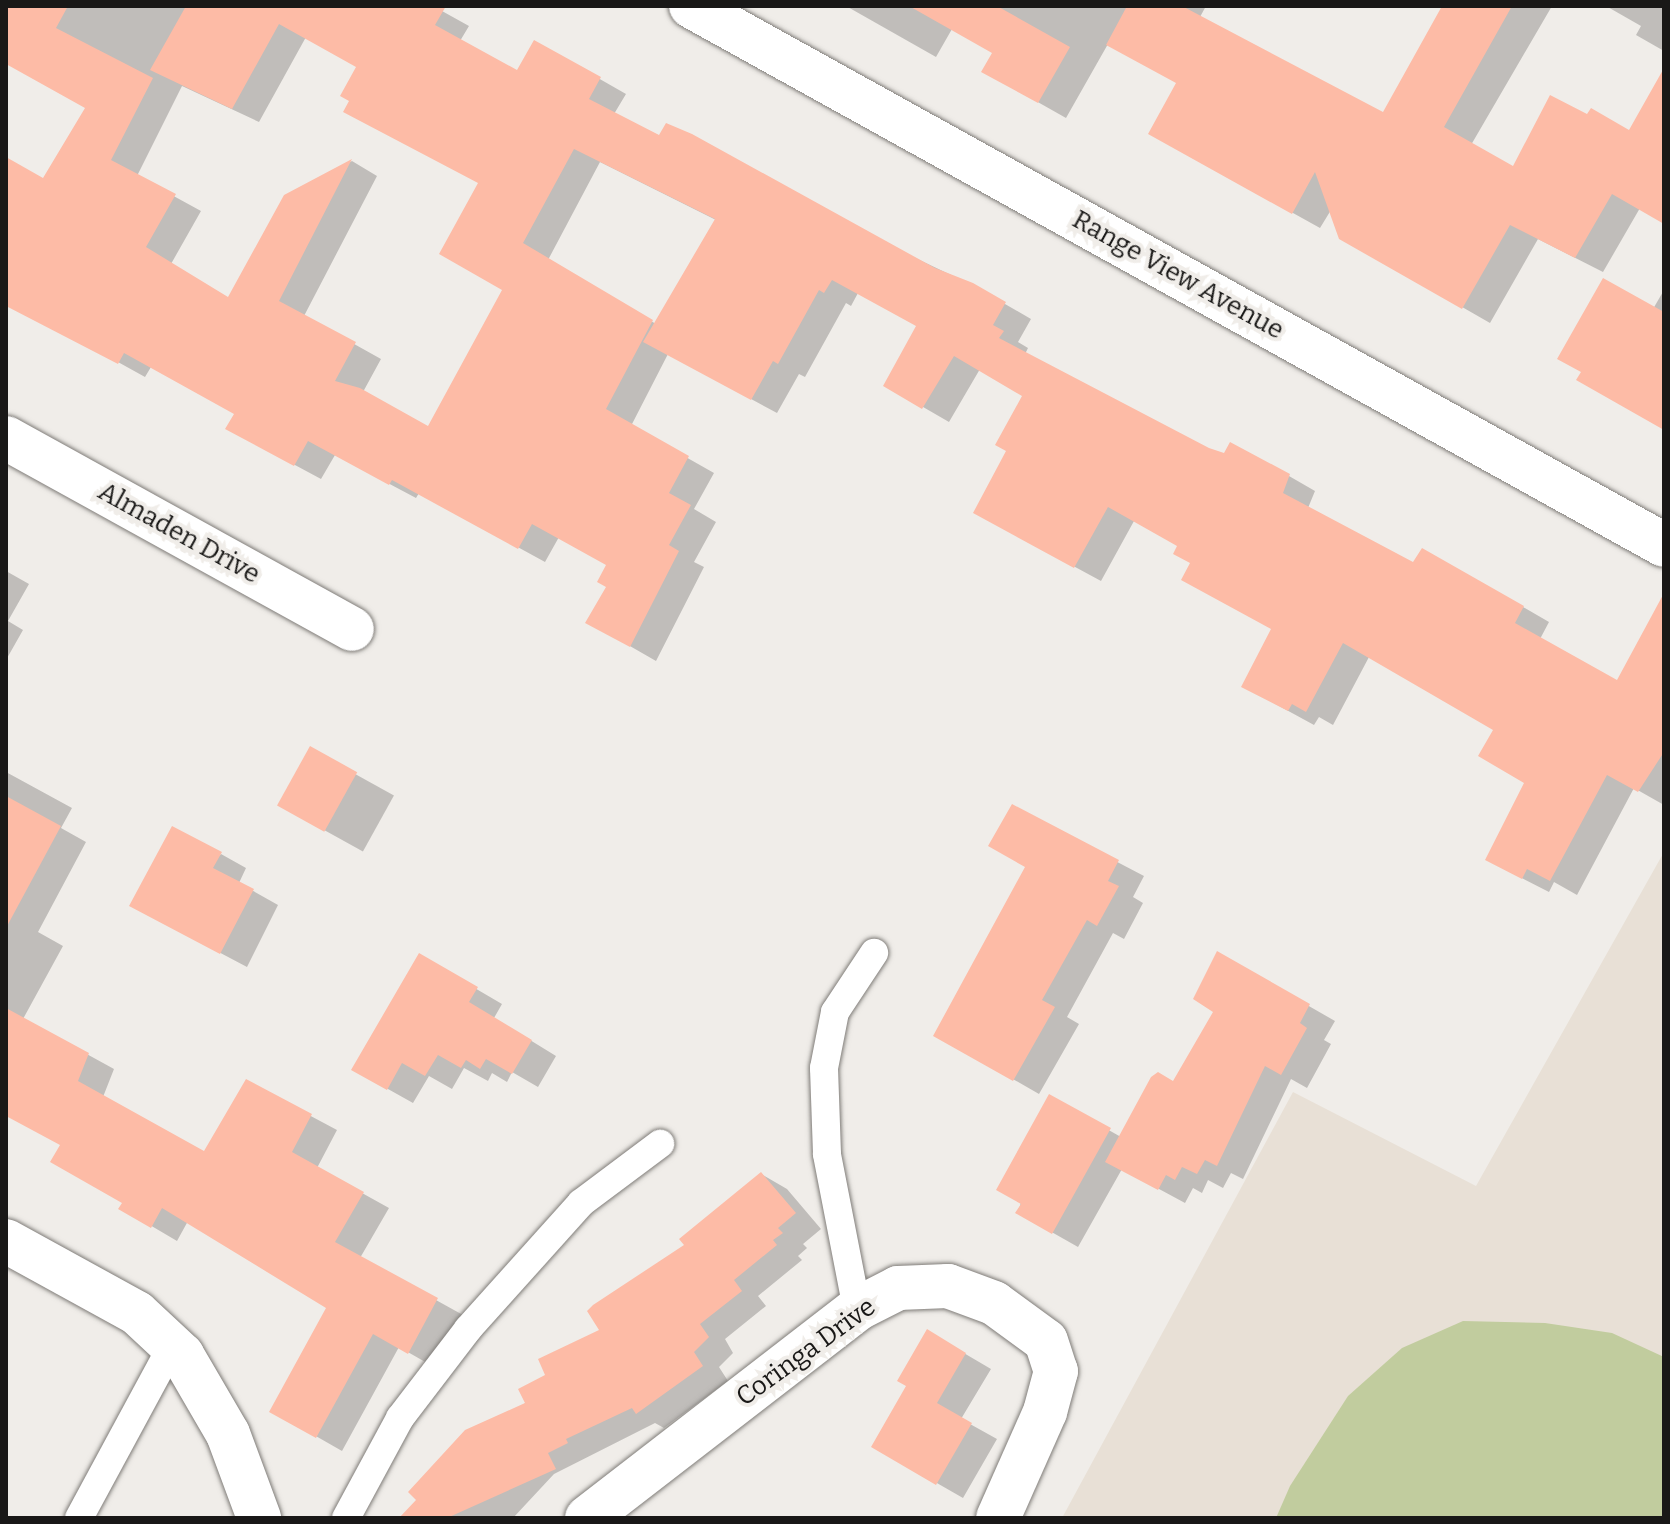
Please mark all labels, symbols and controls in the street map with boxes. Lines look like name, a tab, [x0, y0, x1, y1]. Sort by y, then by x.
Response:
street label: Range View Avenue	[1067, 204, 1289, 346]
street label: Almaden Drive	[93, 476, 265, 590]
street label: Coringa Drive	[730, 1291, 882, 1413]

